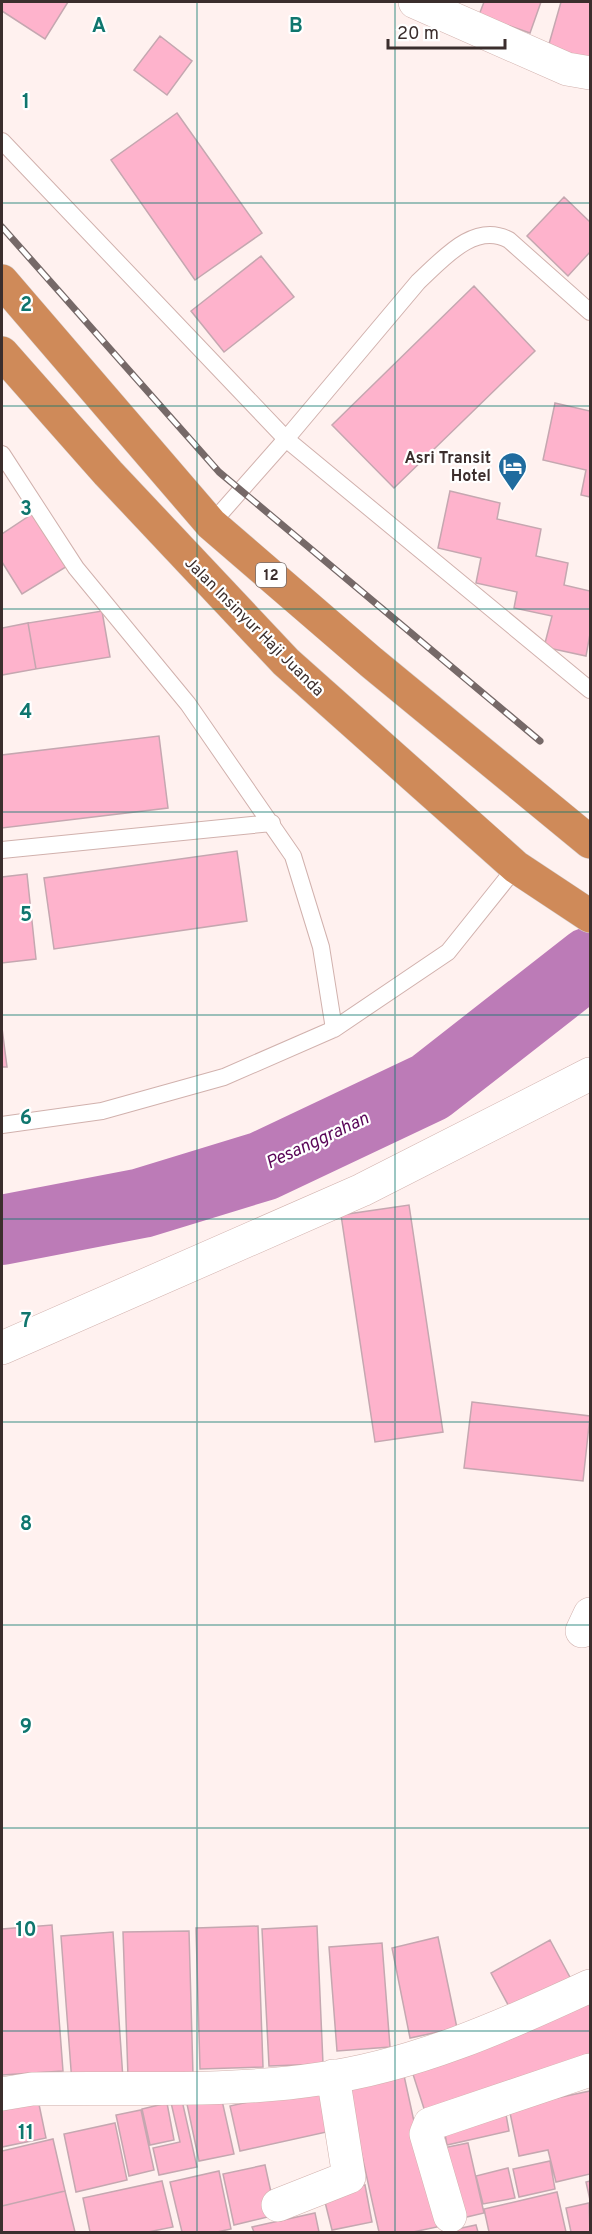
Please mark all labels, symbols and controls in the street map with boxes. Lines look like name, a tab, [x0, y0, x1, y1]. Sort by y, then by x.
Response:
scale bar	[388, 12, 505, 50]
text: A	[92, 14, 106, 40]
text: B	[289, 14, 303, 40]
text: 20 m	[397, 23, 439, 46]
text: 1	[22, 90, 30, 116]
text: 2	[20, 293, 32, 319]
place label: Asri Transit Hotel	[404, 449, 491, 487]
hotel icon: Asri Transit Hotel	[496, 450, 528, 492]
text: 3	[20, 497, 32, 523]
street label: Jalan Insinyur Haji Juanda	[180, 554, 327, 701]
road number: 12	[256, 563, 286, 587]
text: 4	[20, 700, 32, 726]
text: 5	[20, 903, 32, 929]
text: 6	[20, 1106, 32, 1132]
water label: Pesanggrahan	[263, 1107, 373, 1175]
text: 7	[21, 1309, 31, 1335]
text: 8	[20, 1512, 32, 1538]
text: 9	[20, 1715, 32, 1741]
text: 10	[15, 1918, 37, 1944]
text: 11	[18, 2121, 34, 2147]

